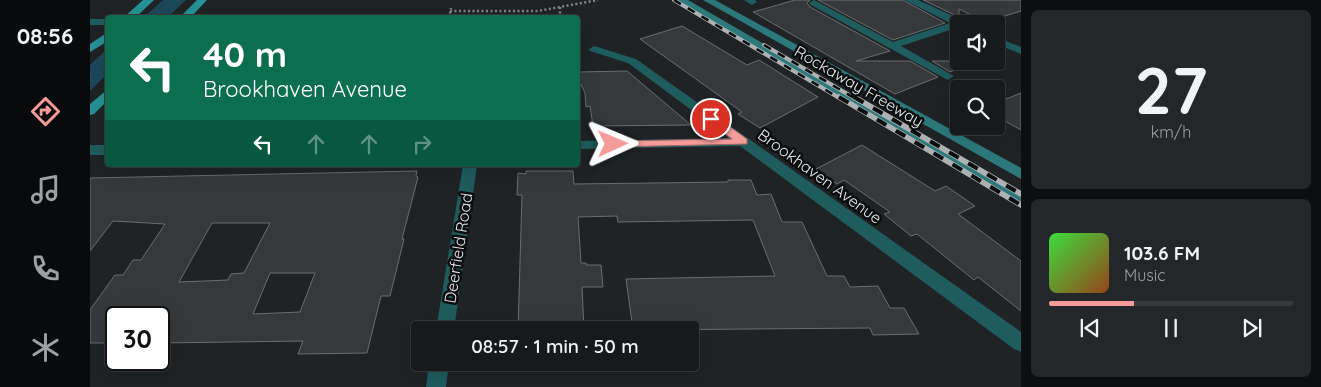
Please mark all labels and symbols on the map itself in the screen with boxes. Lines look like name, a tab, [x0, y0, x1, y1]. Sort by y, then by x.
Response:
street label: Rockaway Freeway	[791, 41, 927, 131]
pin	[690, 98, 732, 140]
position arrow	[586, 117, 638, 169]
street label: Brookhaven Avenue	[754, 124, 886, 228]
street label: Deerfield Road	[439, 191, 477, 305]
speed limit sign: 30	[105, 306, 170, 371]

